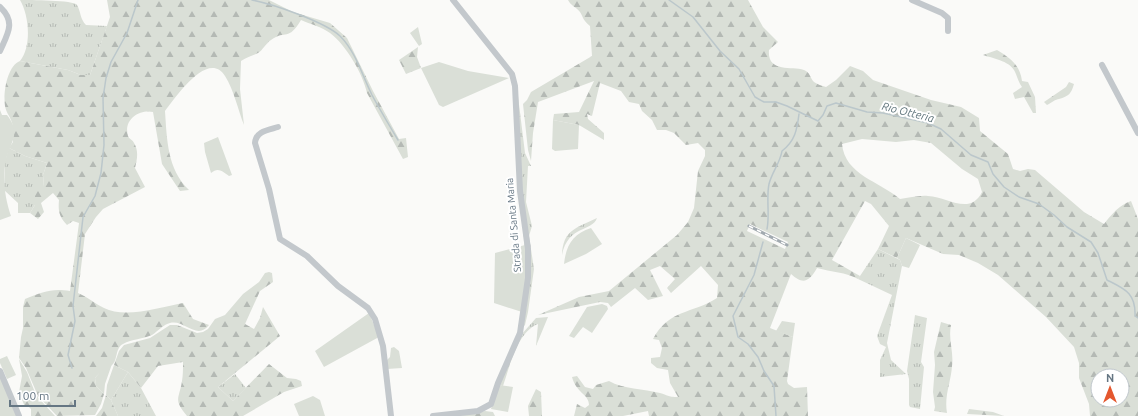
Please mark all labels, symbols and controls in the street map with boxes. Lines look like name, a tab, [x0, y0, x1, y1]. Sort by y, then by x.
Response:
water label: Rio Otteria	[881, 100, 935, 124]
street label: Strada di Santa Maria	[504, 177, 523, 273]
north arrow	[1090, 368, 1130, 408]
text: N	[1106, 372, 1114, 384]
scale bar	[10, 382, 75, 408]
text: 100 m	[16, 389, 49, 402]

